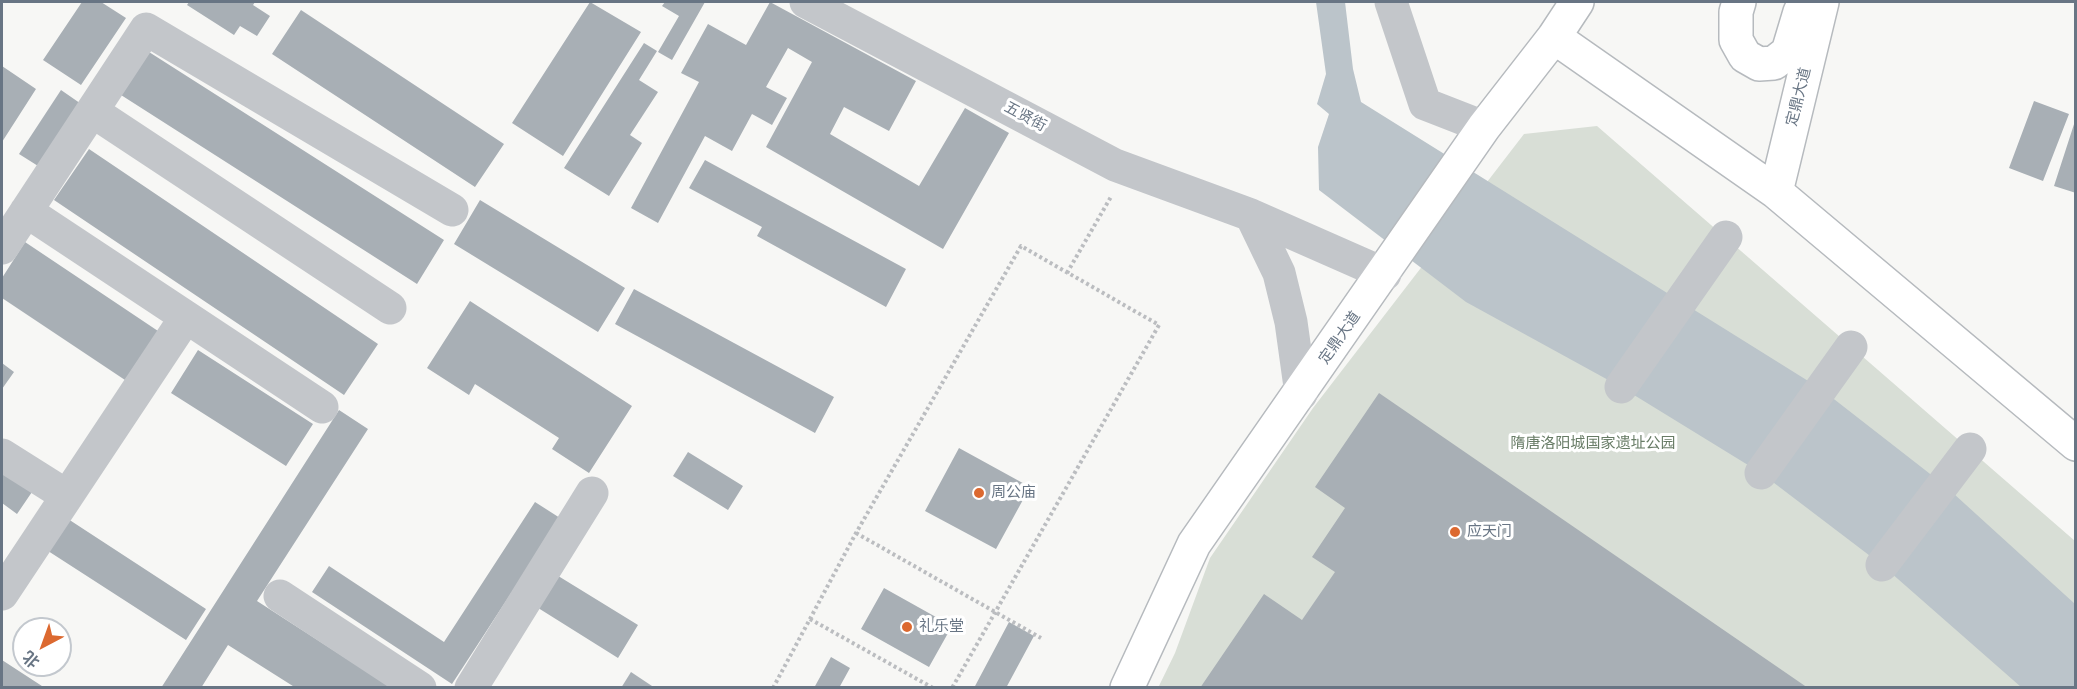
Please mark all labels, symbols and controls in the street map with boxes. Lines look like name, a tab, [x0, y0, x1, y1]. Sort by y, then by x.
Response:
street label: 定鼎大道	[1783, 66, 1815, 128]
street label: 五贤街	[1001, 98, 1049, 136]
street label: 定鼎大道	[1315, 308, 1365, 368]
park label: 隋唐洛阳城国家遗址公园	[1511, 435, 1675, 453]
place label: 周公庙	[991, 484, 1036, 502]
marker: 周公庙	[972, 486, 986, 500]
place label: 应天门	[1467, 523, 1512, 541]
marker: 应天门	[1448, 525, 1462, 539]
north arrow	[12, 617, 72, 677]
place label: 礼乐堂	[919, 618, 964, 636]
marker: 礼乐堂	[900, 620, 914, 634]
text: 北	[20, 648, 43, 671]

